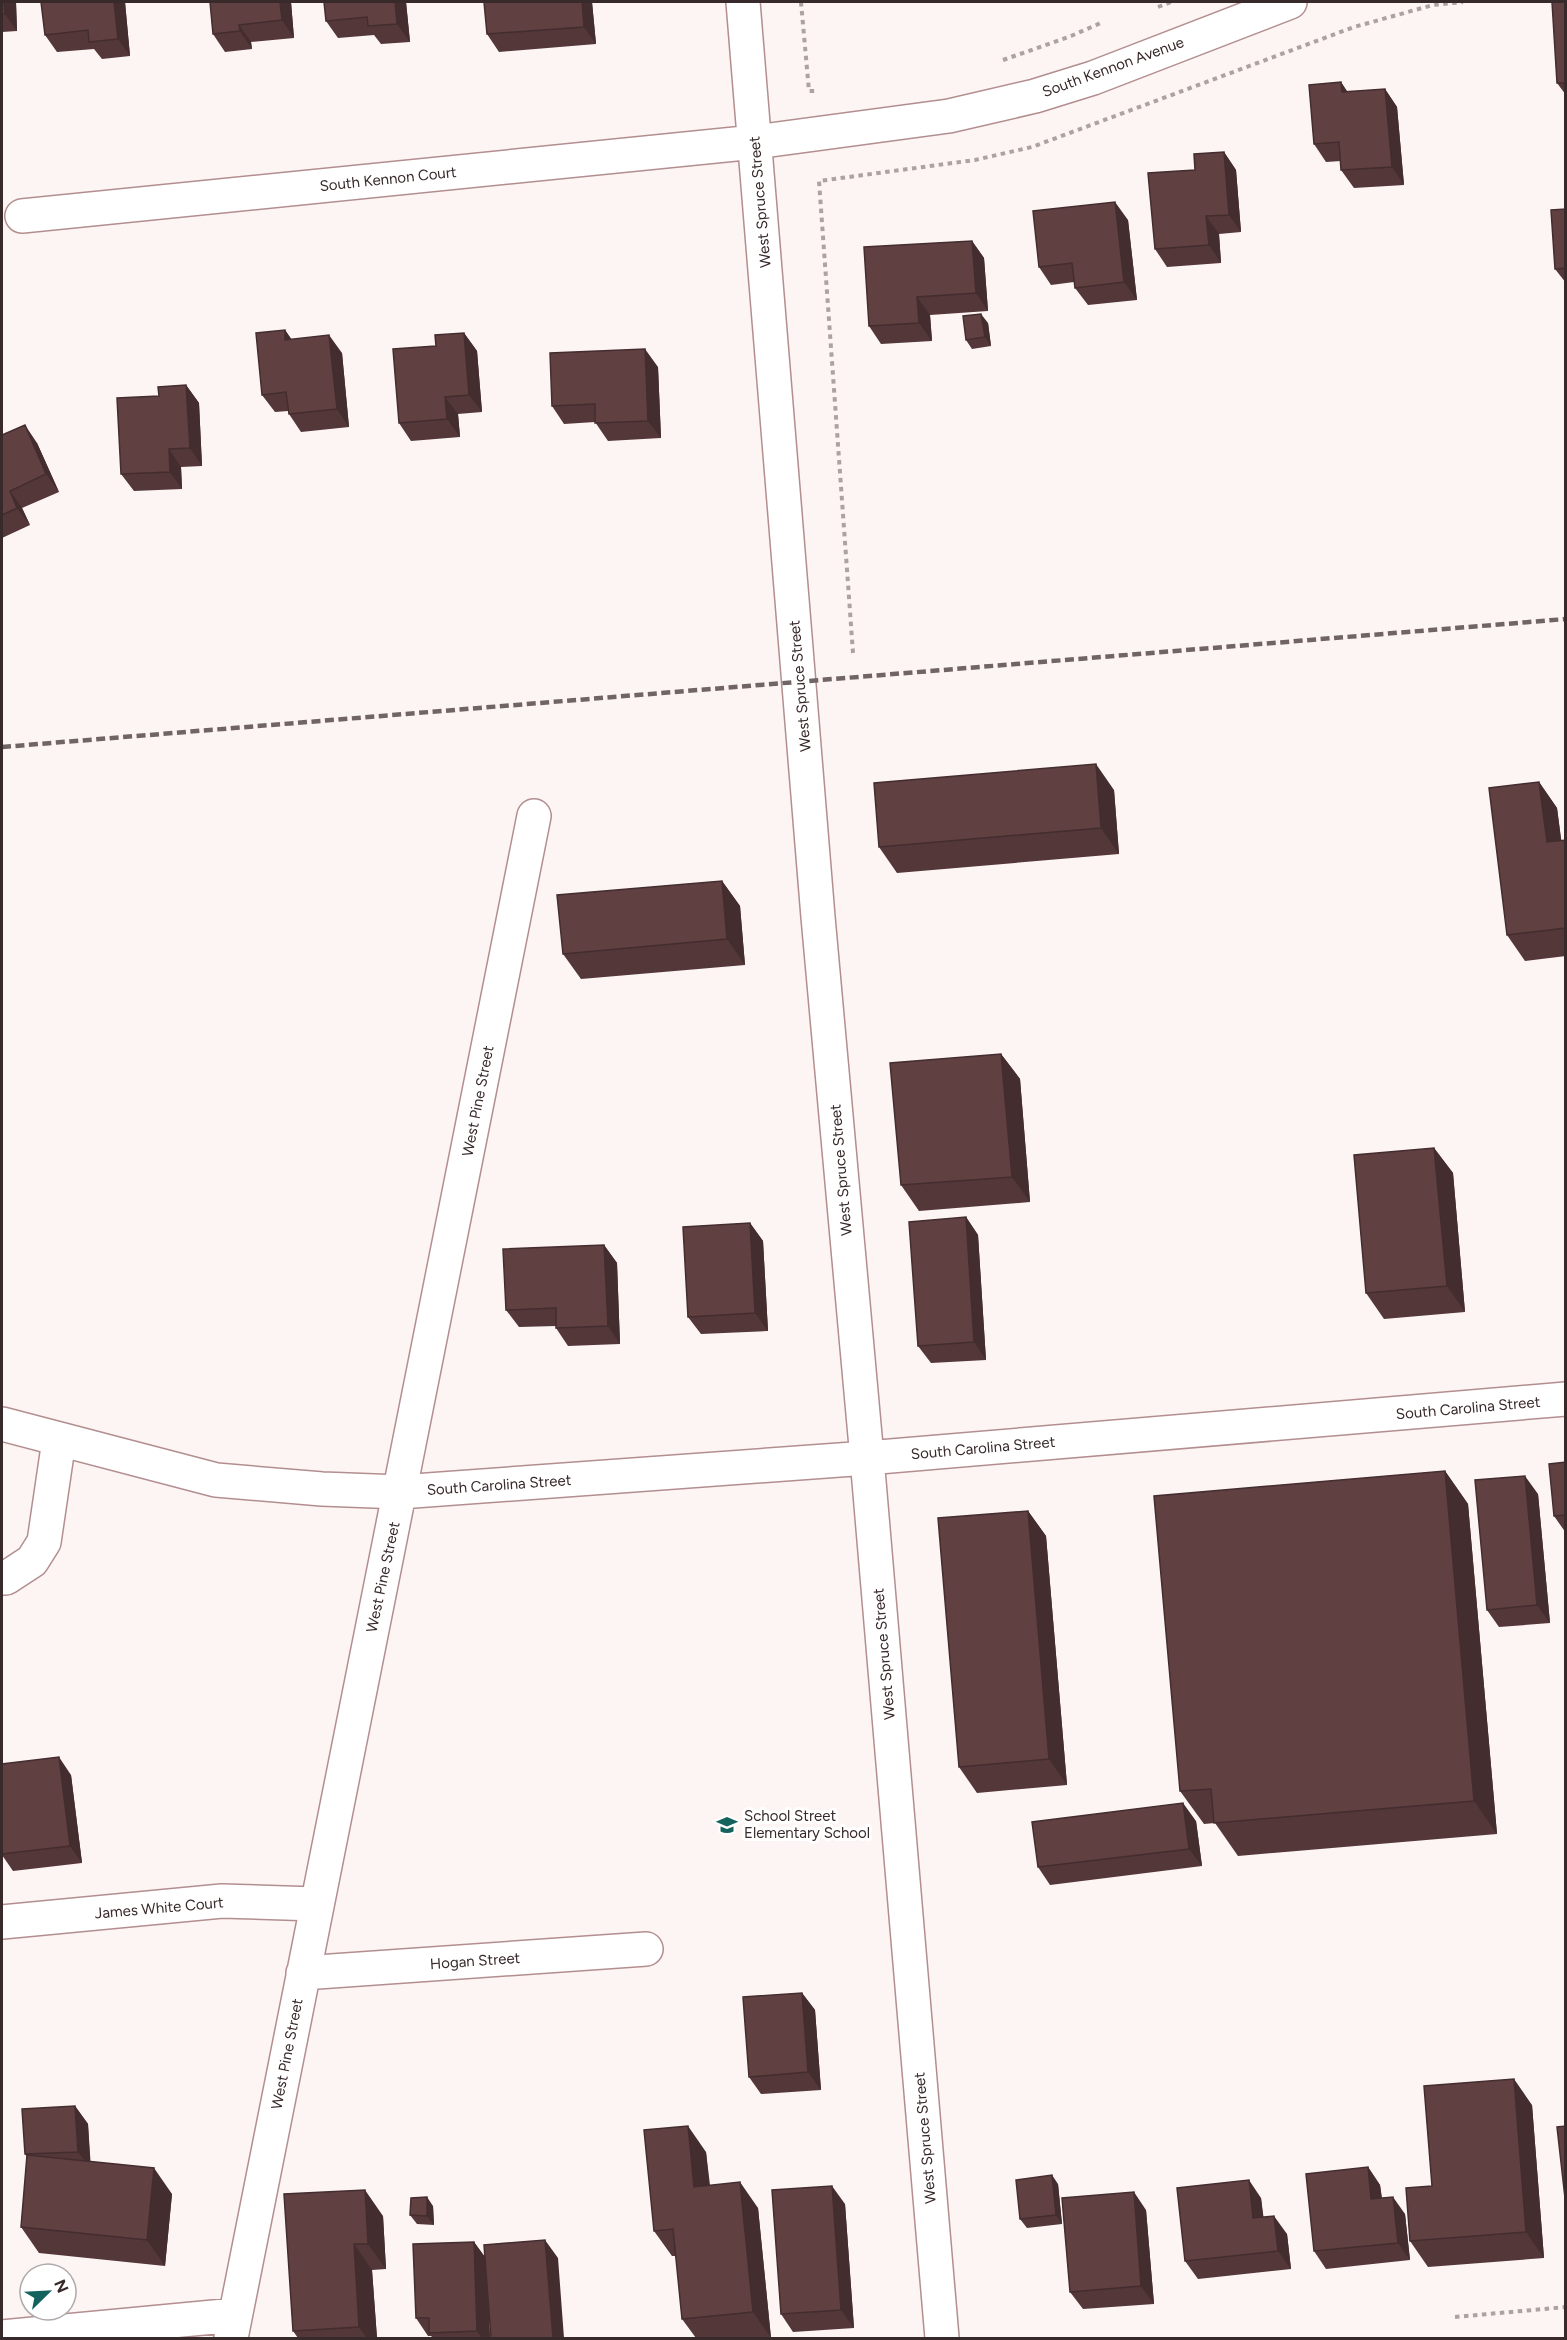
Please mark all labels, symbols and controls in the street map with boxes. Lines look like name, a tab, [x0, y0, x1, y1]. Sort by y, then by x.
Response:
street label: South Kennon Avenue	[1040, 33, 1186, 101]
street label: West Spruce Street	[745, 135, 775, 268]
street label: South Kennon Court	[319, 163, 458, 195]
street label: West Spruce Street	[785, 619, 815, 752]
street label: West Pine Street	[458, 1044, 498, 1158]
street label: West Spruce Street	[826, 1103, 856, 1236]
street label: South Carolina Street	[1395, 1393, 1541, 1423]
street label: South Carolina Street	[910, 1433, 1056, 1463]
street label: South Carolina Street	[426, 1471, 572, 1499]
street label: West Pine Street	[362, 1520, 404, 1634]
street label: West Spruce Street	[869, 1587, 899, 1720]
place label: School Street Elementary School	[744, 1807, 870, 1842]
school or university icon: School Street Elementary School	[715, 1813, 739, 1837]
street label: James White Court	[94, 1893, 225, 1923]
street label: Hogan Street	[429, 1949, 521, 1973]
street label: West Pine Street	[267, 1997, 307, 2111]
street label: West Spruce Street	[910, 2071, 940, 2204]
north arrow	[18, 2262, 78, 2322]
text: N	[50, 2277, 72, 2296]

